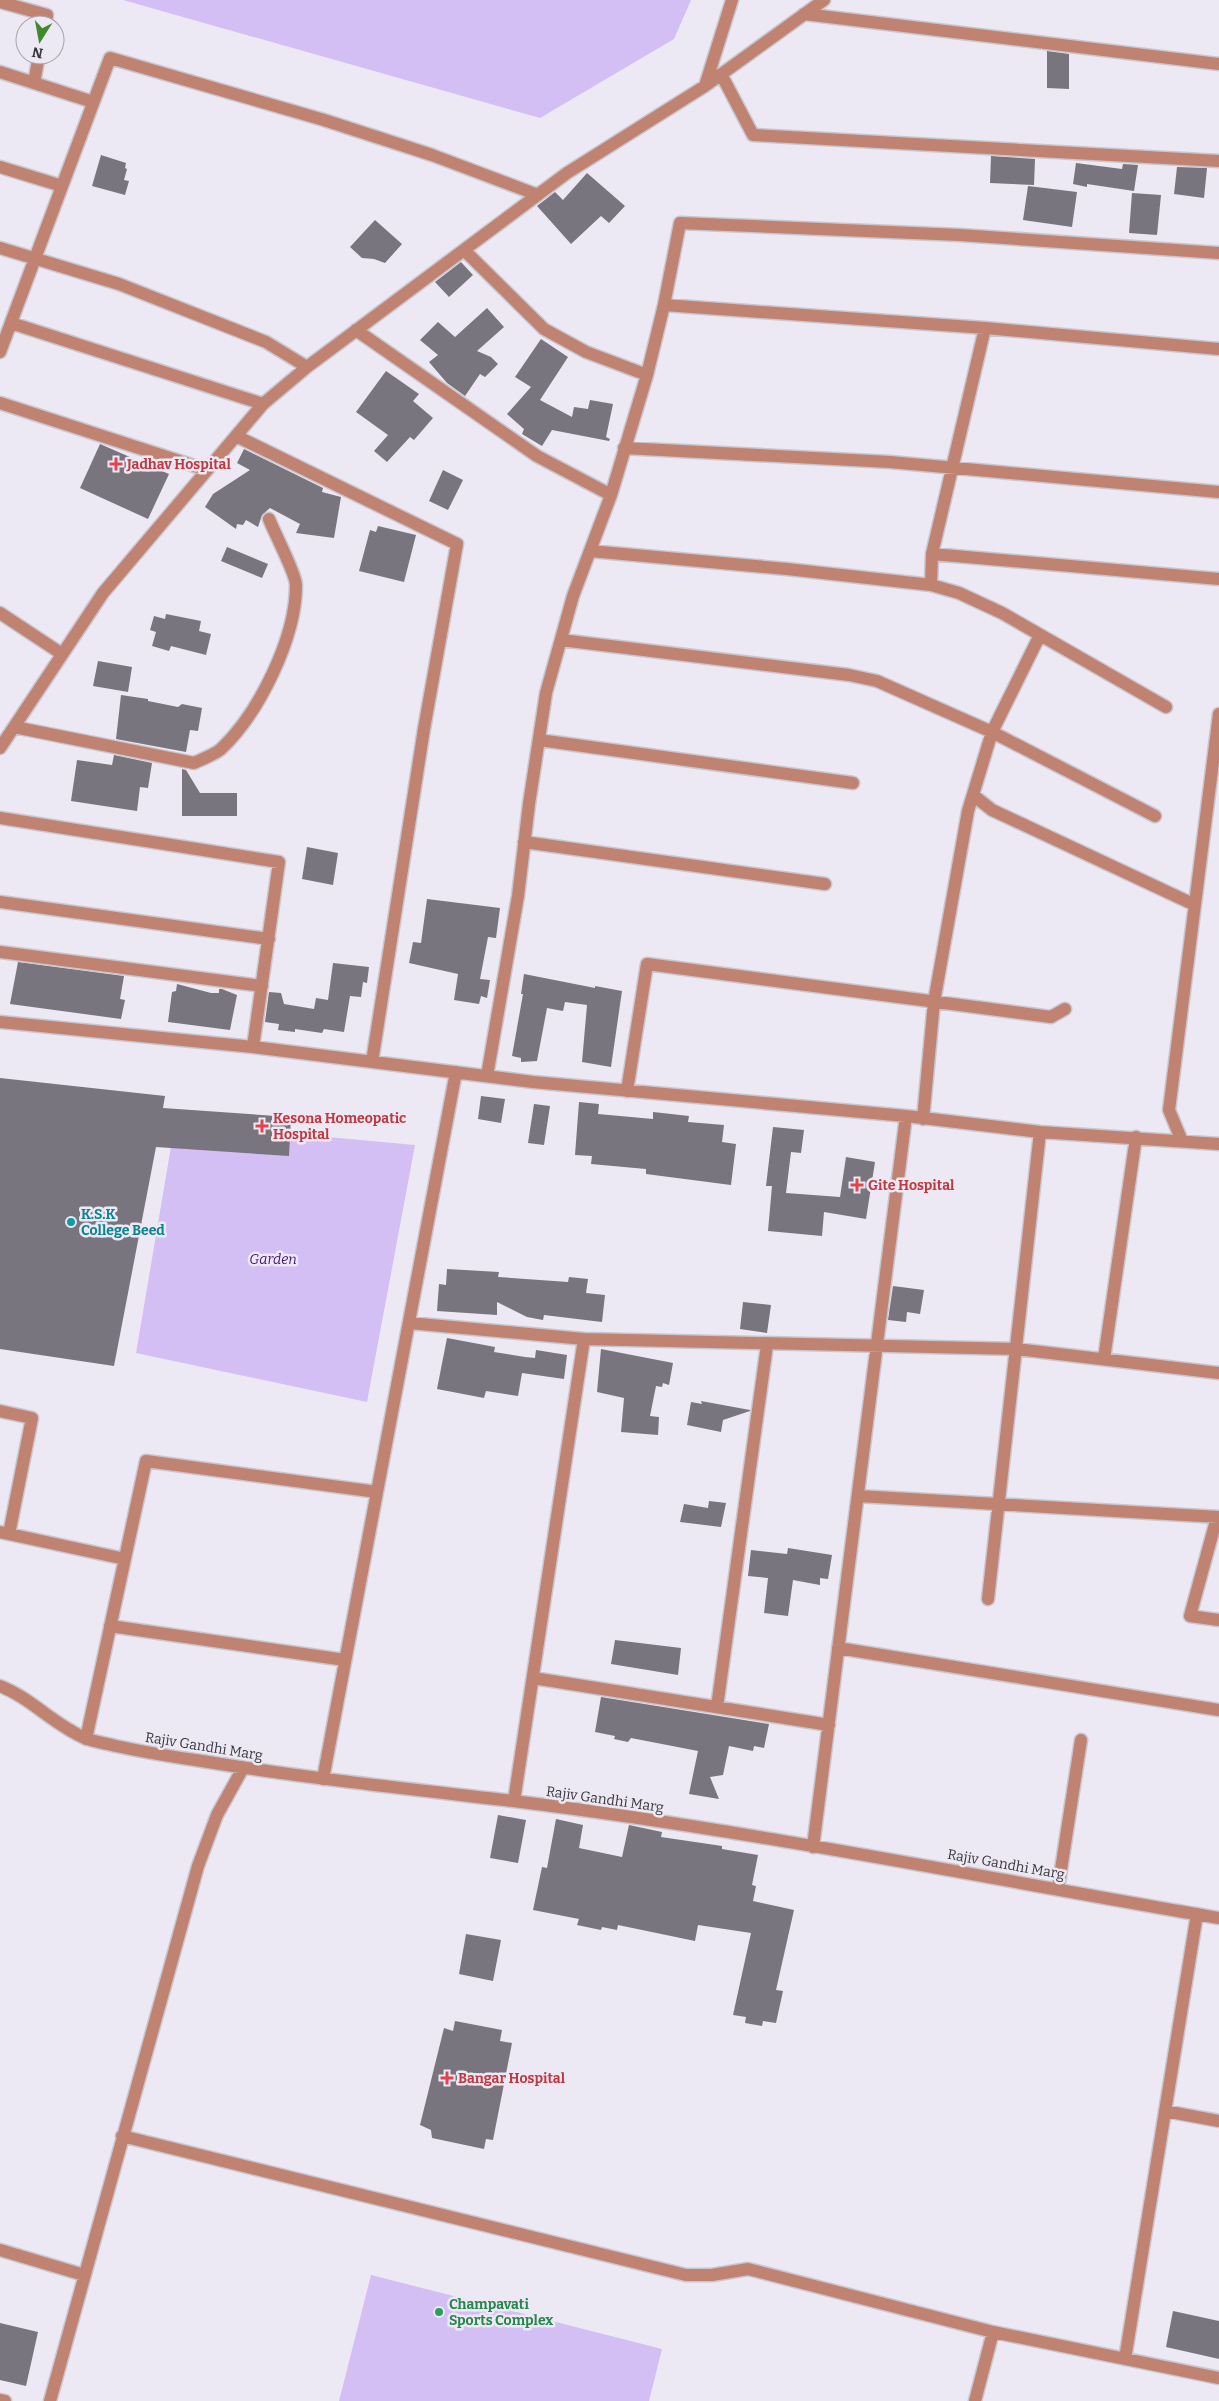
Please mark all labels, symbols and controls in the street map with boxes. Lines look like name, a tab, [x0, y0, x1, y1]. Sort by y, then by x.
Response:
north arrow	[15, 15, 65, 65]
text: N	[31, 43, 45, 62]
place label: Jadhav Hospital	[126, 456, 231, 473]
marker: Jadhav Hospital	[109, 457, 123, 471]
place label: Kesona Homeopatic Hospital	[273, 1110, 406, 1143]
marker: Kesona Homeopatic Hospital	[255, 1119, 269, 1133]
place label: Gite Hospital	[868, 1177, 955, 1194]
marker: Gite Hospital	[850, 1178, 864, 1192]
place label: K.S.K College Beed	[81, 1206, 165, 1239]
marker: K.S.K College Beed	[65, 1216, 77, 1228]
park label: Garden	[249, 1251, 297, 1268]
street label: Rajiv Gandhi Marg	[144, 1729, 264, 1764]
street label: Rajiv Gandhi Marg	[545, 1783, 665, 1816]
street label: Rajiv Gandhi Marg	[946, 1846, 1066, 1883]
place label: Bangar Hospital	[458, 2070, 566, 2087]
marker: Bangar Hospital	[440, 2071, 454, 2085]
place label: Champavati Sports Complex	[449, 2296, 553, 2329]
marker: Champavati Sports Complex	[433, 2306, 445, 2318]

